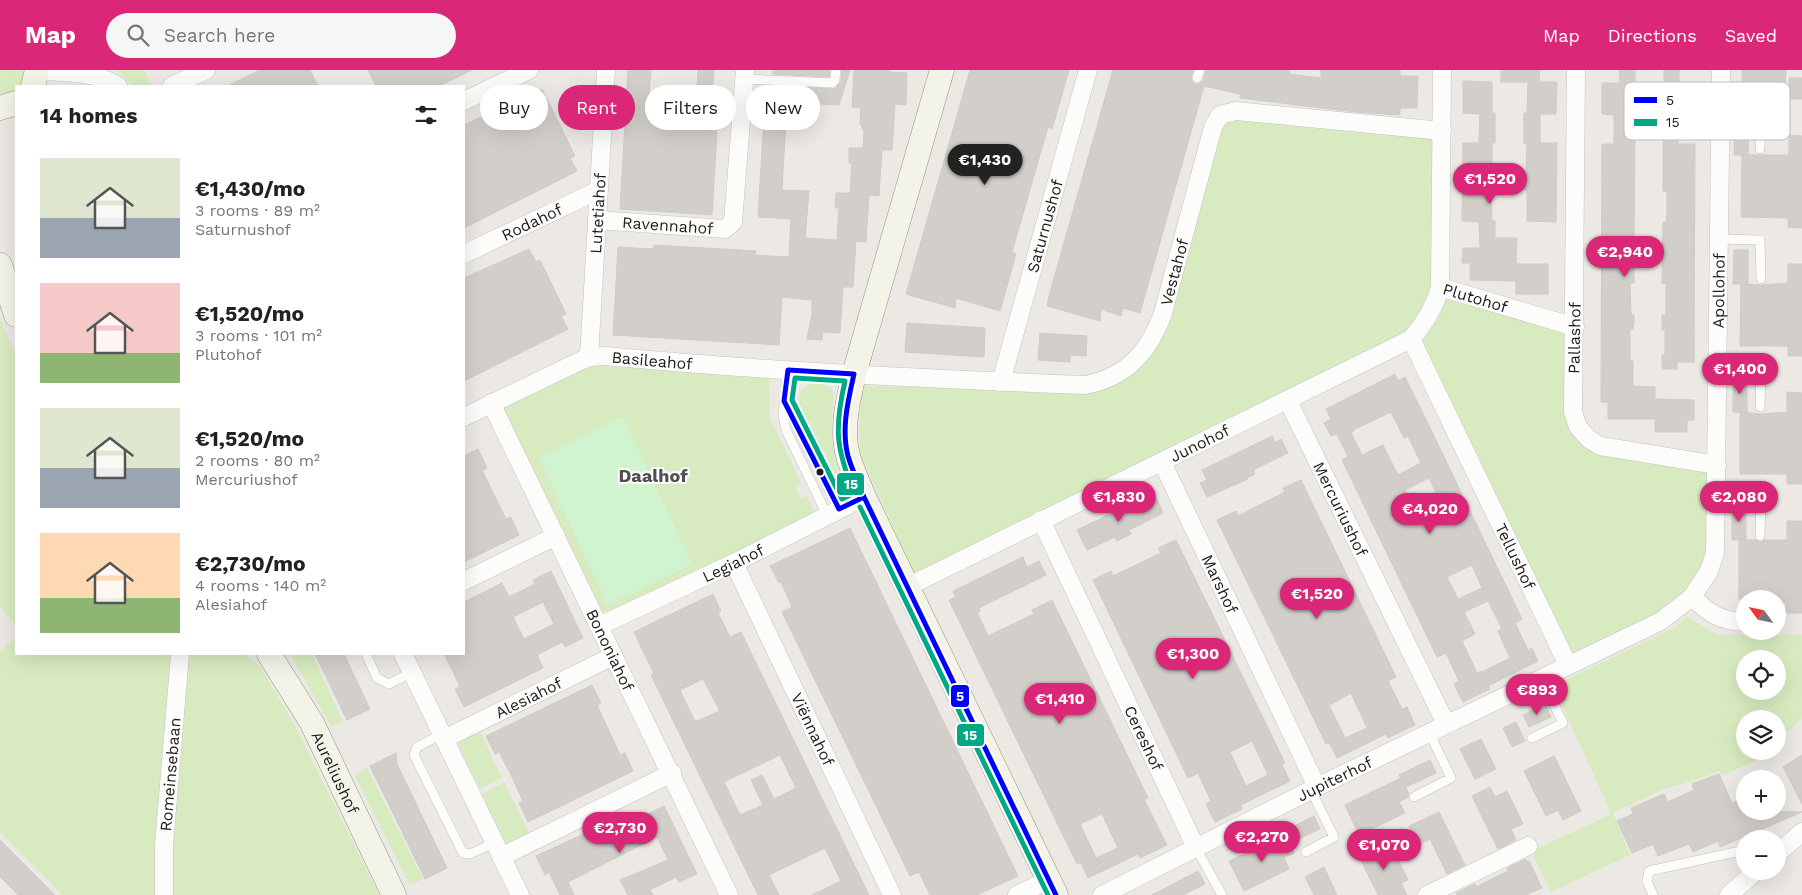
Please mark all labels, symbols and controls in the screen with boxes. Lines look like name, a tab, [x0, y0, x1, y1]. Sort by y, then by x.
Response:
search box	[106, 13, 456, 58]
text: Map	[25, 21, 76, 49]
icon: search	[124, 21, 152, 49]
text: Search here	[164, 24, 275, 47]
text: Map	[1543, 25, 1580, 46]
text: Directions	[1608, 25, 1697, 46]
text: Saved	[1725, 25, 1777, 46]
legend	[1624, 82, 1790, 140]
chip: Buy	[480, 85, 548, 130]
chip: Rent	[558, 85, 635, 130]
chip: Filters	[645, 85, 736, 130]
chip: New	[746, 85, 820, 130]
text: 5	[1666, 92, 1674, 108]
icon: filters	[412, 101, 440, 129]
text: 14 homes	[40, 103, 137, 128]
text: 15	[1666, 114, 1680, 130]
pin: €1,430	[944, 144, 1026, 186]
text: €1,430	[959, 150, 1011, 169]
pin: €1,520	[1449, 162, 1531, 205]
text: €1,520	[1464, 169, 1516, 188]
street label: Lutetiahof	[586, 172, 610, 254]
text: €1,430/mo	[195, 176, 305, 201]
street label: Saturnushof	[1023, 177, 1067, 275]
icon: home	[80, 178, 140, 238]
street label: Rodahof	[499, 200, 566, 245]
text: 3 rooms · 89 m²	[195, 201, 320, 220]
street label: Ravennahof	[621, 213, 715, 238]
text: Saturnushof	[195, 220, 291, 239]
street label: Vestahof	[1156, 236, 1193, 308]
pin: €2,940	[1584, 236, 1666, 278]
text: €2,940	[1597, 242, 1653, 261]
street label: Apollohof	[1709, 252, 1729, 329]
street label: Plutohof	[1441, 279, 1511, 317]
text: €1,520/mo	[195, 301, 304, 326]
street label: Pallashof	[1564, 301, 1585, 374]
icon: home	[80, 303, 140, 363]
text: 3 rooms · 101 m²	[195, 326, 322, 345]
text: Plutohof	[195, 345, 261, 364]
street label: Basileahof	[611, 348, 694, 374]
pin: €1,400	[1699, 352, 1781, 395]
text: €1,400	[1713, 359, 1767, 378]
street label: Junohof	[1167, 421, 1233, 466]
text: €1,520/mo	[195, 426, 304, 451]
icon: home	[80, 428, 140, 488]
text: 2 rooms · 80 m²	[195, 451, 320, 470]
street label: Mercuriushof	[1309, 459, 1372, 560]
district label: Daalhof	[618, 465, 688, 486]
unlabelled marker	[815, 467, 825, 477]
text: Mercuriushof	[195, 470, 298, 489]
line badge: 15	[836, 472, 865, 496]
text: 15	[844, 476, 858, 492]
pin: €1,830	[1078, 480, 1160, 523]
pin: €2,080	[1698, 480, 1780, 523]
text: €1,830	[1093, 487, 1145, 506]
text: €2,080	[1711, 487, 1767, 506]
pin: €4,020	[1389, 492, 1471, 535]
text: €4,020	[1402, 499, 1458, 518]
street label: Tellushof	[1491, 520, 1539, 593]
street label: Legiahof	[699, 540, 768, 586]
text: €2,730/mo	[195, 551, 306, 576]
street label: Marshof	[1198, 552, 1242, 617]
icon: home	[80, 553, 140, 613]
text: 4 rooms · 140 m²	[195, 576, 326, 595]
pin: €1,520	[1276, 578, 1358, 620]
text: €1,520	[1291, 584, 1343, 603]
north arrow	[1736, 590, 1786, 640]
map controls	[1736, 590, 1786, 880]
text: Alesiahof	[195, 595, 267, 614]
street label: Bononiahof	[582, 606, 638, 694]
pin: €1,300	[1152, 638, 1234, 680]
text: €1,300	[1167, 644, 1219, 663]
button: locate	[1736, 650, 1786, 700]
street label: Alesiahof	[492, 673, 566, 722]
pin: €893	[1507, 674, 1567, 716]
text: €893	[1517, 680, 1557, 699]
pin: €1,410	[1019, 682, 1101, 725]
line badge: 5	[950, 684, 970, 708]
text: 5	[956, 688, 964, 704]
text: €1,410	[1035, 689, 1085, 708]
street label: Viënnahof	[787, 690, 838, 769]
street label: Cereshof	[1120, 702, 1167, 774]
button: layers	[1736, 710, 1786, 760]
street label: Romeinsebaan	[156, 717, 185, 832]
line badge: 15	[956, 723, 985, 747]
text: 15	[963, 727, 977, 743]
street label: Aureliushof	[307, 728, 363, 817]
street label: Jupiterhof	[1294, 752, 1376, 805]
button: +	[1736, 770, 1786, 820]
pin: €2,730	[579, 812, 661, 854]
text: €2,730	[593, 818, 647, 837]
pin: €2,270	[1221, 820, 1303, 863]
text: €2,270	[1235, 827, 1289, 846]
pin: €1,070	[1343, 828, 1425, 871]
button: −	[1736, 830, 1786, 880]
text: €1,070	[1358, 835, 1410, 854]

